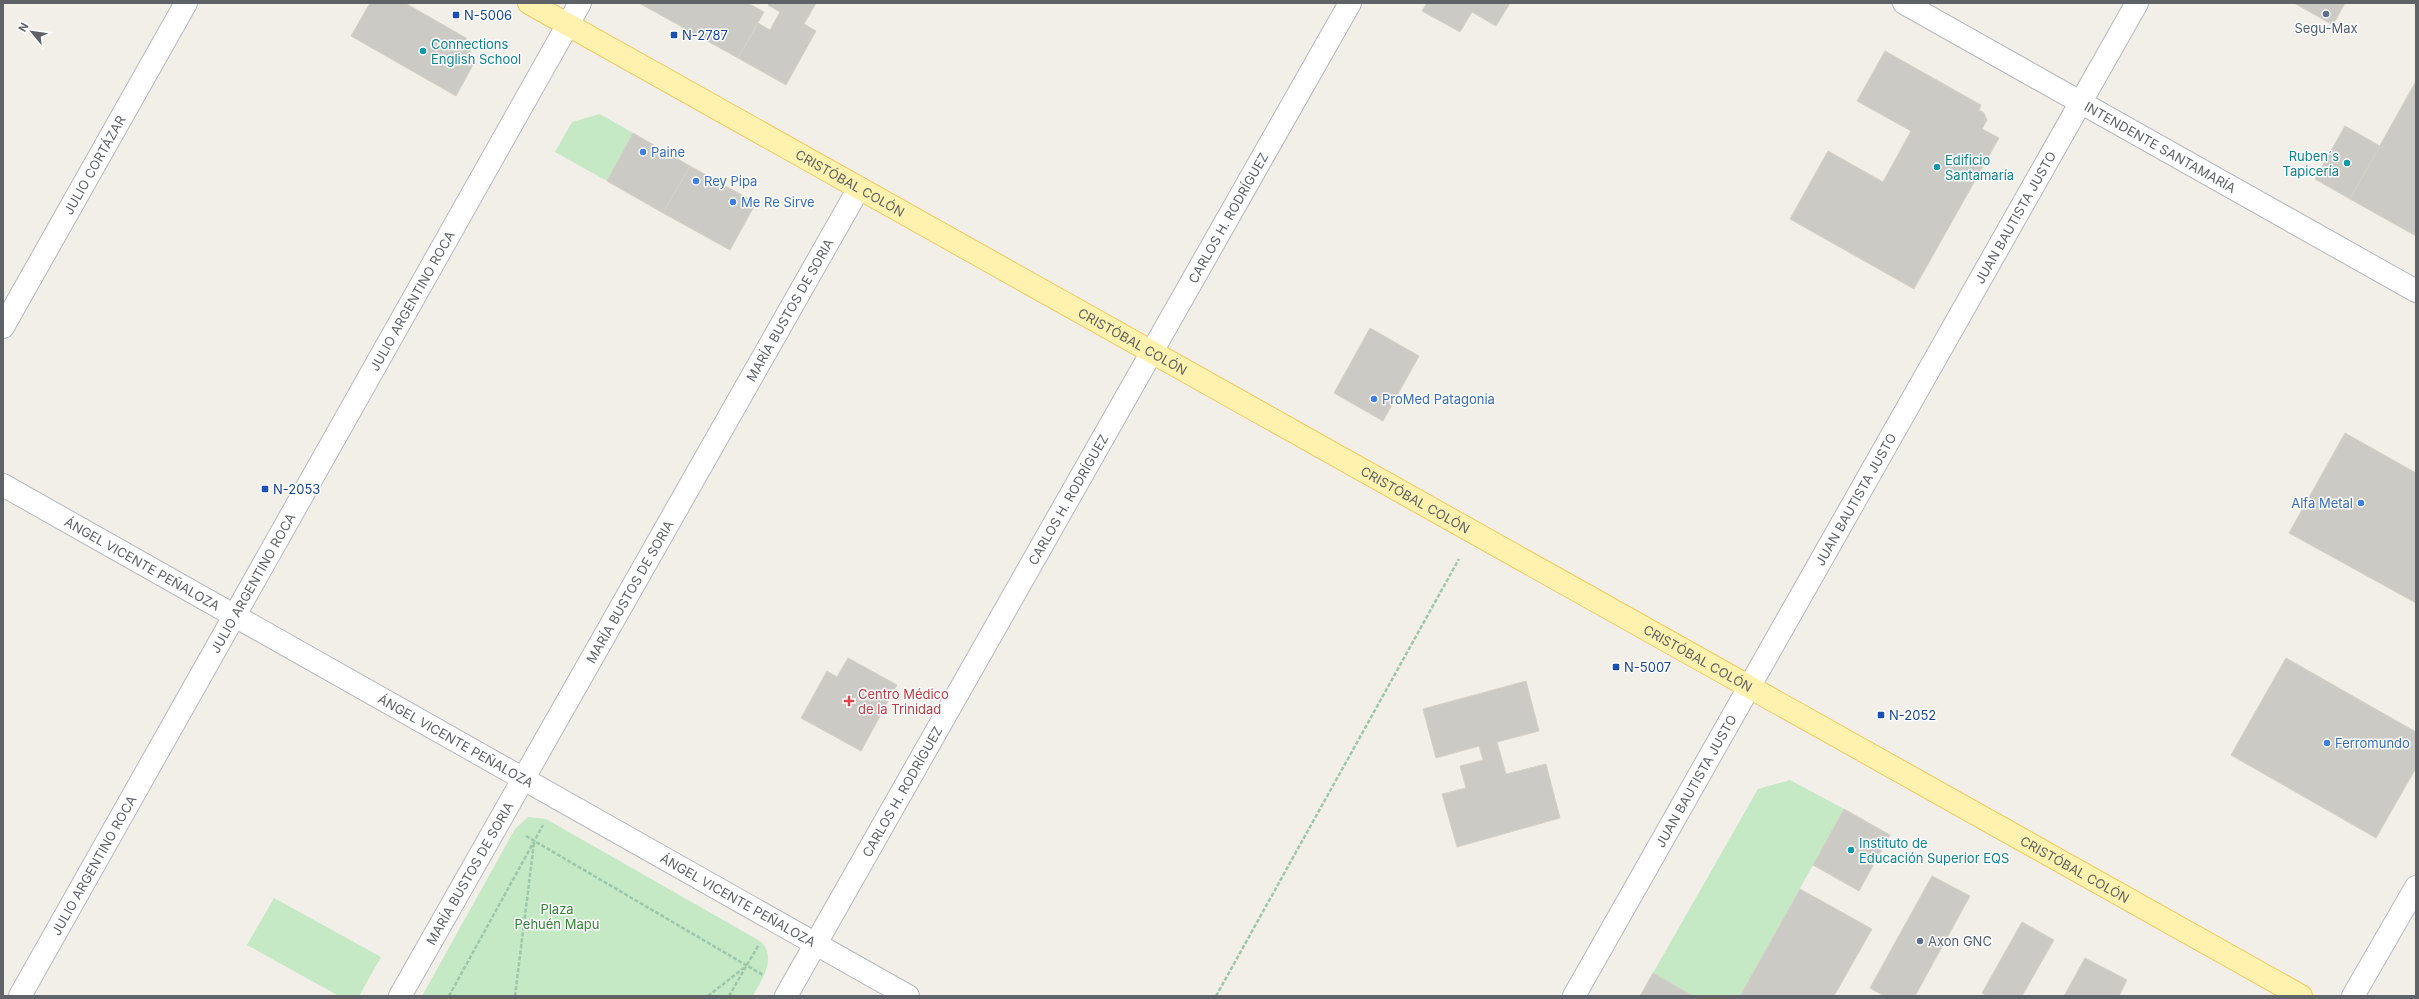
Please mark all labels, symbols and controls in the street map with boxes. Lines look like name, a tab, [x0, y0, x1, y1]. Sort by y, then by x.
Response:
place label: N-5006	[464, 7, 512, 23]
marker: Segu-Max	[2321, 9, 2331, 19]
marker: N-5006	[451, 10, 461, 20]
north arrow	[12, 12, 52, 52]
text: N	[15, 20, 31, 34]
place label: Segu-Max	[2294, 20, 2358, 36]
place label: N-2787	[682, 27, 728, 43]
marker: N-2787	[669, 30, 679, 40]
place label: Connections English School	[431, 36, 521, 67]
marker: Connections English School	[418, 46, 428, 56]
street label: INTENDENTE SANTAMARÍA	[2082, 98, 2239, 196]
street label: JULIO CORTÁZAR	[60, 113, 129, 217]
place label: Paine	[651, 144, 685, 160]
street label: CRISTÓBAL COLÓN	[793, 146, 907, 220]
marker: Paine	[638, 147, 648, 157]
street label: JUAN BAUTISTA JUSTO	[1972, 148, 2059, 287]
place label: Ruben´s Tapicería	[2283, 148, 2339, 179]
street label: CARLOS H. RODRÍGUEZ	[1185, 150, 1271, 286]
place label: Edificio Santamaría	[1945, 152, 2014, 183]
marker: Ruben´s Tapicería	[2342, 158, 2352, 168]
marker: Edificio Santamaría	[1932, 162, 1942, 172]
place label: Rey Pipa	[704, 173, 757, 189]
marker: Rey Pipa	[691, 176, 701, 186]
place label: Me Re Sirve	[741, 194, 815, 210]
marker: Me Re Sirve	[728, 197, 738, 207]
street label: JULIO ARGENTINO ROCA	[366, 228, 458, 374]
street label: MARÍA BUSTOS DE SORIA	[743, 236, 837, 384]
street label: CRISTÓBAL COLÓN	[1075, 304, 1190, 378]
place label: ProMed Patagonia	[1382, 391, 1495, 407]
marker: ProMed Patagonia	[1369, 394, 1379, 404]
street label: JUAN BAUTISTA JUSTO	[1812, 430, 1900, 568]
street label: CARLOS H. RODRÍGUEZ	[1025, 431, 1111, 568]
street label: CRISTÓBAL COLÓN	[1358, 463, 1473, 537]
place label: N-2053	[273, 481, 320, 497]
marker: N-2053	[260, 484, 270, 494]
place label: Alfa Metal	[2291, 495, 2353, 511]
marker: Alfa Metal	[2356, 498, 2366, 508]
street label: JULIO ARGENTINO ROCA	[207, 510, 299, 656]
street label: ÁNGEL VICENTE PEÑALOZA	[62, 513, 223, 614]
street label: MARÍA BUSTOS DE SORIA	[583, 517, 677, 666]
street label: CRISTÓBAL COLÓN	[1641, 621, 1755, 695]
place label: N-5007	[1624, 659, 1671, 675]
marker: N-5007	[1611, 662, 1621, 672]
place label: Centro Médico de la Trinidad	[858, 686, 949, 717]
street label: ÁNGEL VICENTE PEÑALOZA	[375, 690, 536, 791]
marker: Centro Médico de la Trinidad	[843, 695, 855, 707]
place label: N-2052	[1889, 707, 1936, 723]
marker: N-2052	[1876, 710, 1886, 720]
street label: JUAN BAUTISTA JUSTO	[1652, 712, 1740, 850]
street label: CARLOS H. RODRÍGUEZ	[859, 724, 945, 860]
place label: Ferromundo	[2335, 735, 2410, 751]
marker: Ferromundo	[2322, 738, 2332, 748]
street label: JULIO ARGENTINO ROCA	[48, 793, 139, 938]
street label: MARÍA BUSTOS DE SORIA	[423, 799, 517, 948]
street label: CRISTÓBAL COLÓN	[2018, 832, 2132, 906]
place label: Instituto de Educación Superior EQS	[1859, 835, 2009, 866]
marker: Instituto de Educación Superior EQS	[1846, 845, 1856, 855]
street label: ÁNGEL VICENTE PEÑALOZA	[657, 850, 818, 950]
park label: Plaza Pehuén Mapu	[515, 901, 599, 932]
place label: Axon GNC	[1928, 933, 1992, 949]
marker: Axon GNC	[1915, 936, 1925, 946]

